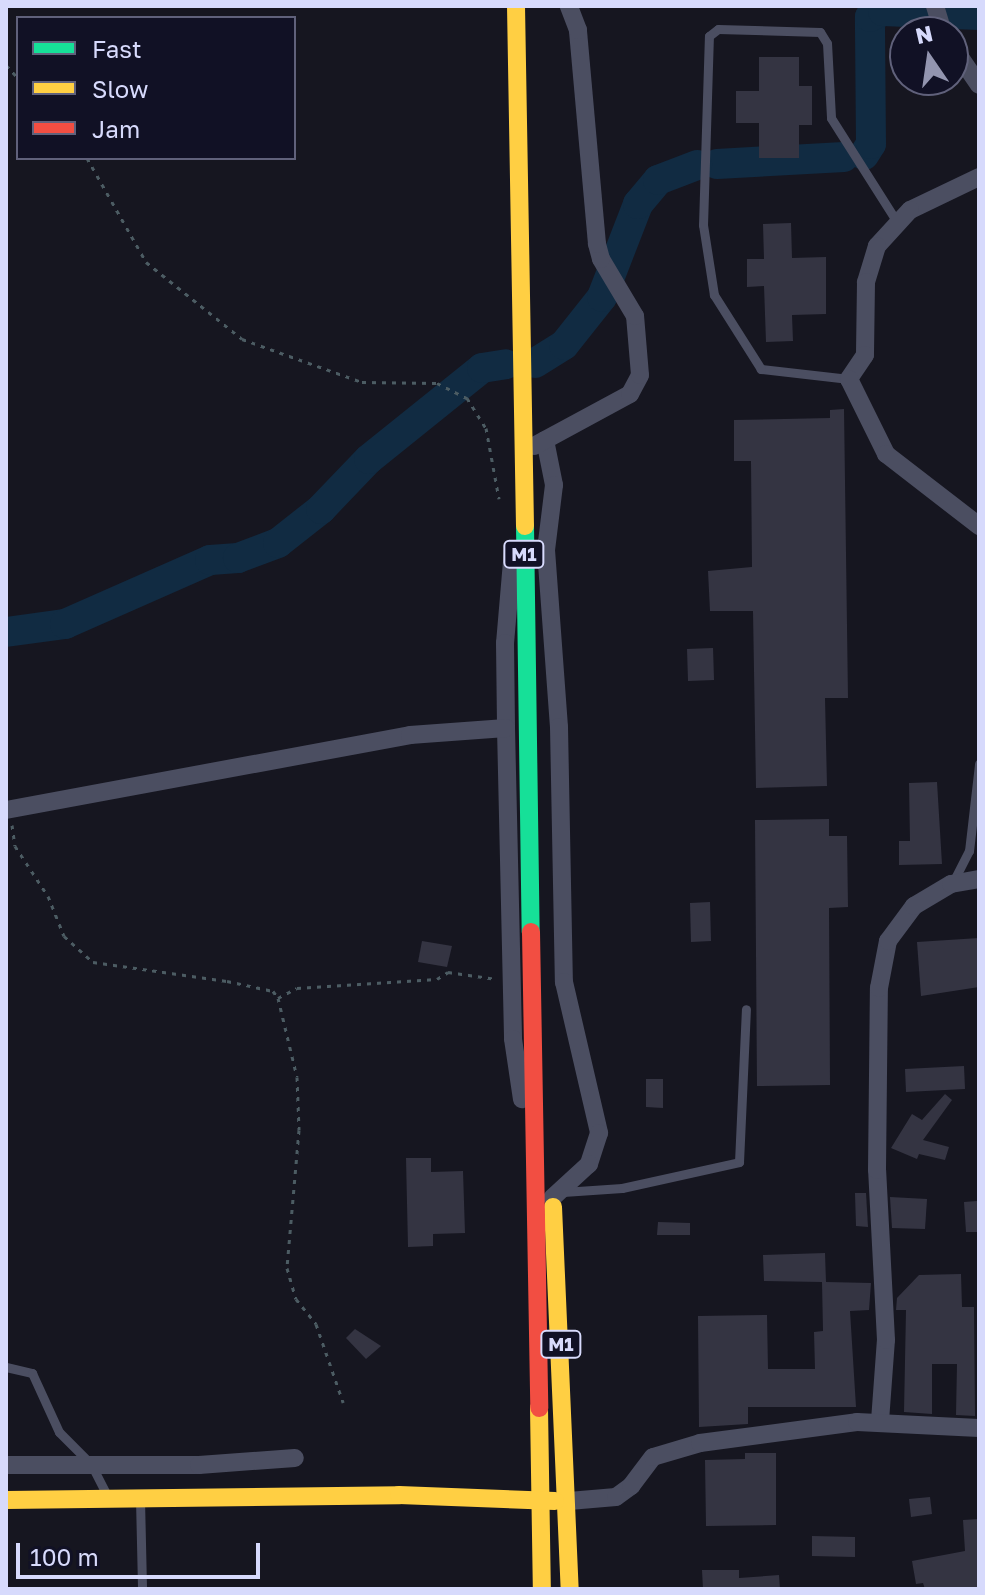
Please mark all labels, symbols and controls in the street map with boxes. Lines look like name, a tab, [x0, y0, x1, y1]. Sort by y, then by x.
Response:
legend	[16, 16, 296, 160]
north arrow	[889, 16, 969, 96]
text: N	[913, 19, 935, 49]
text: Fast	[92, 34, 142, 63]
text: Slow	[92, 74, 148, 103]
text: Jam	[92, 114, 140, 143]
road number: M1	[502, 540, 546, 568]
road number: M1	[539, 1330, 583, 1358]
scale bar	[20, 1527, 264, 1577]
text: 100 m	[30, 1542, 99, 1571]

